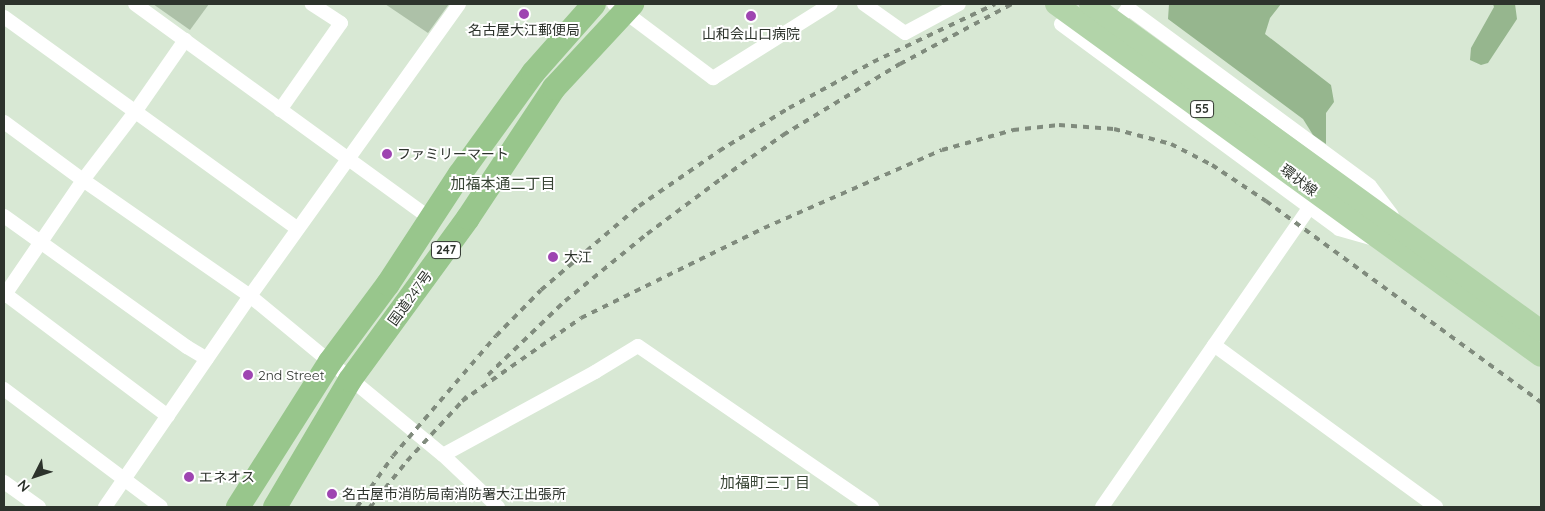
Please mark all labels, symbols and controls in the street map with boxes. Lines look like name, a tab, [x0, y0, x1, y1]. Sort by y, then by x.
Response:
marker: 名古屋大江郵便局	[518, 8, 530, 20]
marker: 山和会山口病院	[744, 9, 758, 23]
place label: 名古屋大江郵便局	[468, 22, 580, 38]
place label: 山和会山口病院	[702, 26, 800, 42]
road number: 55	[1190, 100, 1214, 118]
place label: ファミリーマート	[397, 146, 509, 162]
marker: ファミリーマート	[381, 148, 393, 160]
street label: 環状線	[1277, 161, 1321, 199]
district label: 加福本通二丁目	[451, 175, 555, 193]
road number: 247	[430, 240, 462, 260]
place label: 大江	[564, 249, 592, 265]
marker: 大江	[546, 250, 560, 264]
street label: 国道247号	[384, 267, 436, 329]
place label: 2nd Street	[258, 367, 324, 383]
marker: 2nd Street	[242, 369, 254, 381]
north arrow	[10, 451, 60, 501]
place label: エネオス	[199, 469, 255, 485]
marker: エネオス	[183, 471, 195, 483]
district label: 加福町三丁目	[720, 474, 810, 492]
text: N	[14, 476, 34, 496]
place label: 名古屋市消防局南消防署大江出張所	[342, 486, 566, 502]
marker: 名古屋市消防局南消防署大江出張所	[326, 488, 338, 500]

